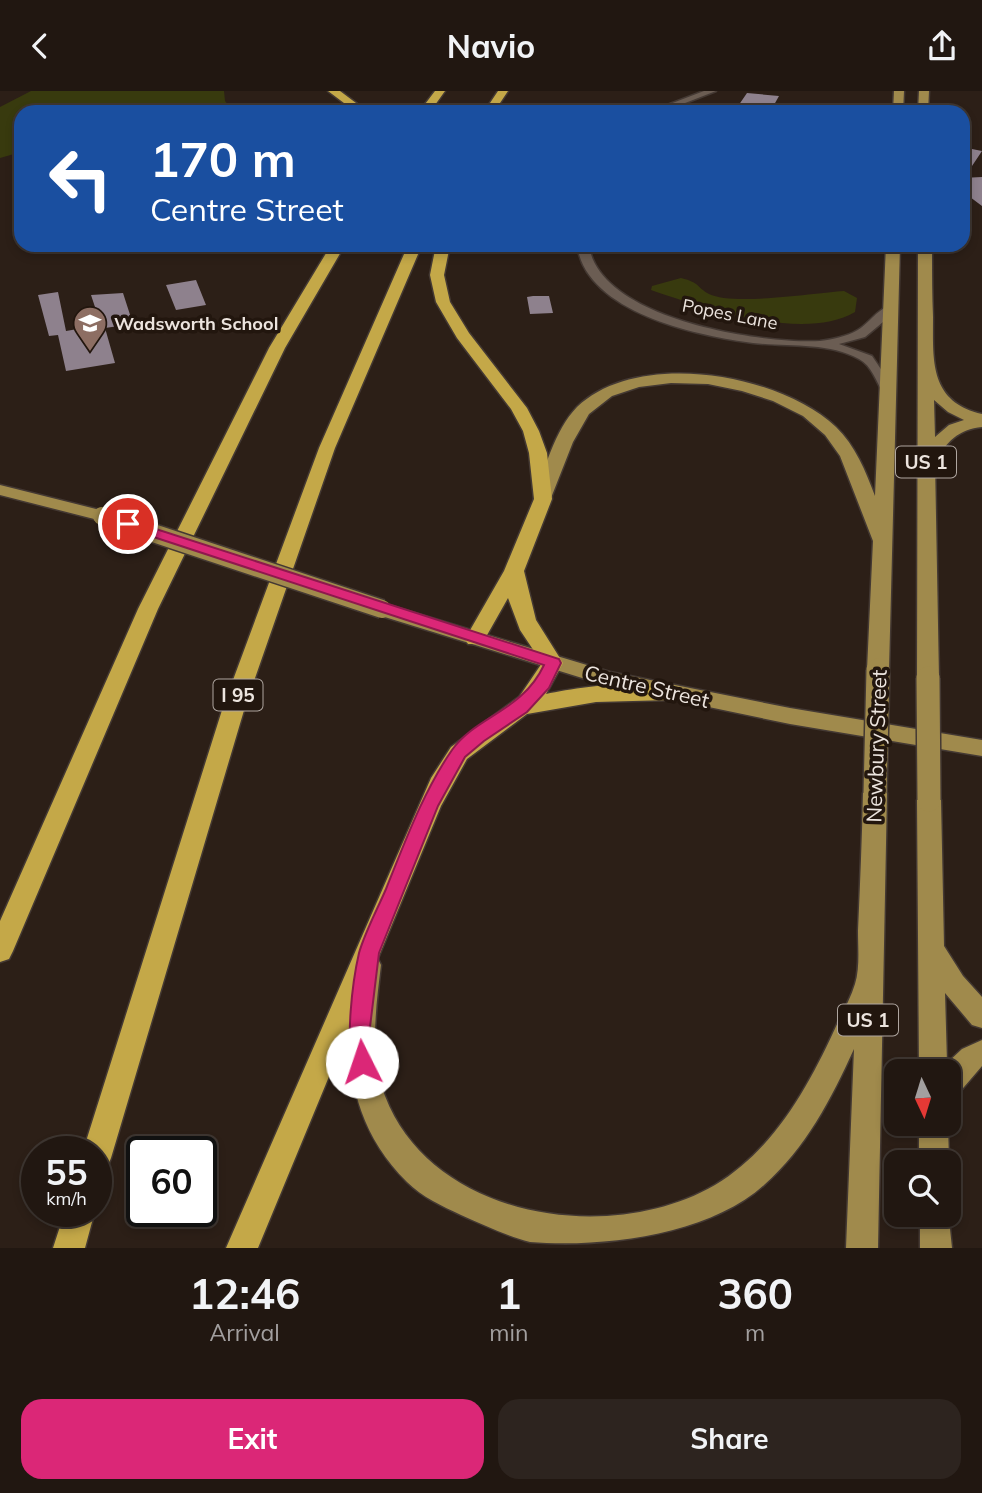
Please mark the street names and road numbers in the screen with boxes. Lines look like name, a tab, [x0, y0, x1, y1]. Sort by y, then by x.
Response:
street label: Popes Lane	[680, 293, 780, 335]
road number: US 1	[896, 447, 956, 477]
street label: Centre Street	[582, 659, 712, 713]
street label: Newbury Street	[860, 669, 892, 823]
road number: I 95	[214, 680, 262, 711]
road number: US 1	[838, 1005, 898, 1036]

